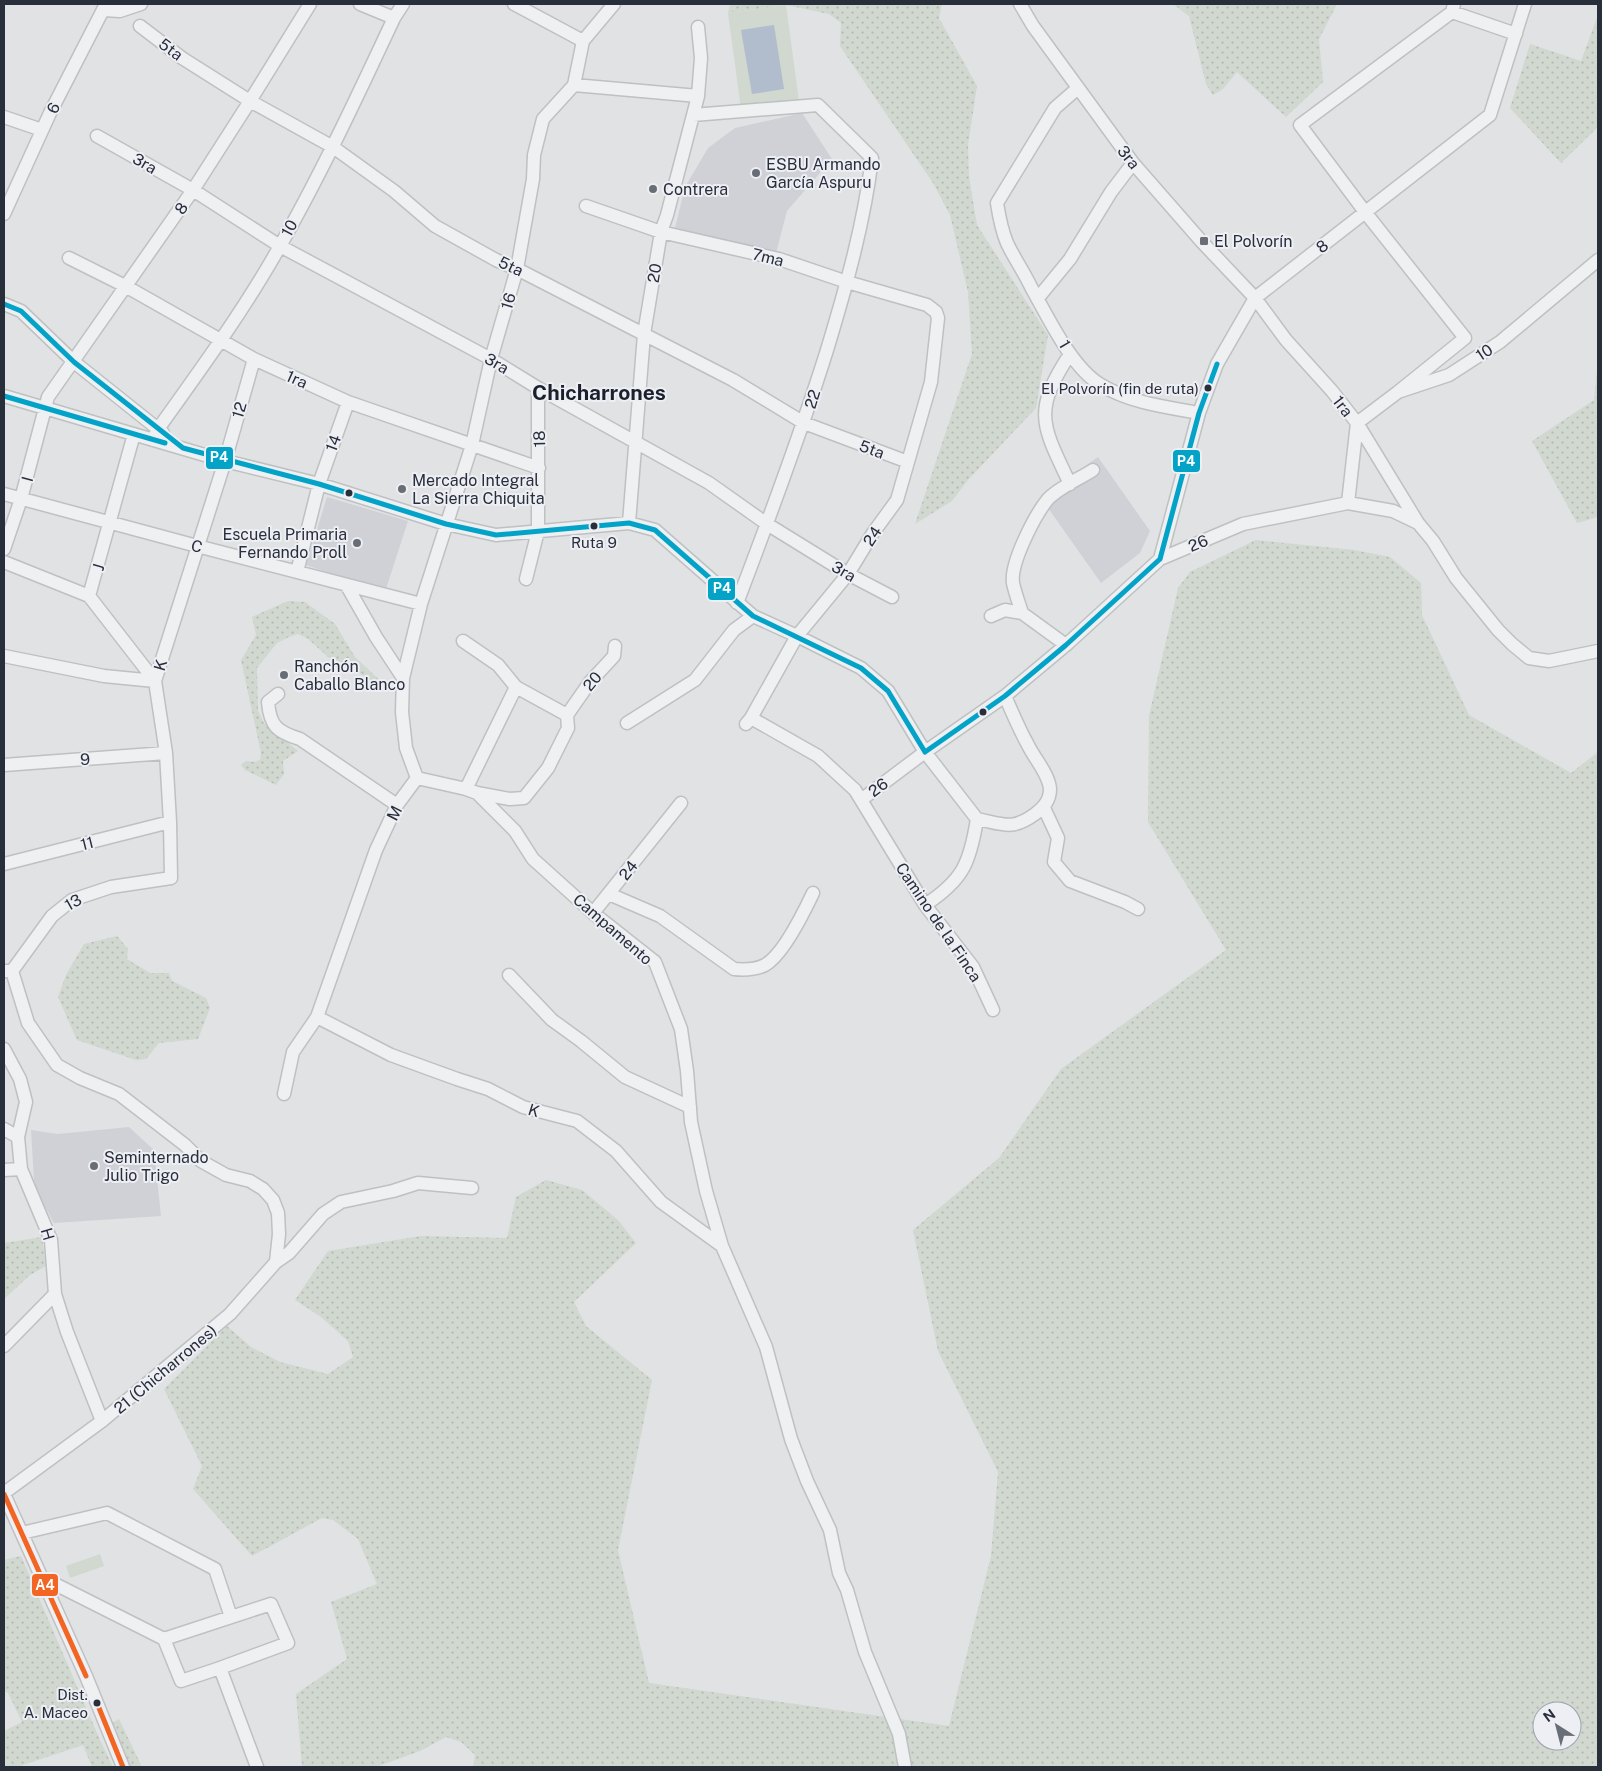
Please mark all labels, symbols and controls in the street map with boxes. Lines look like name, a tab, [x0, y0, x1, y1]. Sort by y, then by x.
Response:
street label: 5ta	[155, 34, 187, 65]
street label: 6	[43, 100, 64, 117]
street label: 3ra	[1113, 142, 1144, 173]
street label: 3ra	[129, 149, 160, 178]
place label: ESBU Armando García Aspuru	[766, 155, 881, 192]
marker: ESBU Armando García Aspuru	[750, 167, 762, 179]
place label: Contrera	[663, 180, 728, 199]
marker: Contrera	[647, 183, 659, 195]
street label: 8	[171, 199, 192, 218]
street label: 10	[277, 216, 302, 240]
place label: El Polvorín	[1214, 232, 1293, 251]
marker: El Polvorín	[1198, 235, 1210, 247]
street label: 8	[1312, 236, 1332, 257]
street label: 7ma	[750, 244, 786, 271]
street label: 5ta	[495, 253, 526, 280]
street label: 20	[644, 262, 665, 284]
street label: 16	[497, 291, 520, 312]
street label: 1	[1055, 337, 1074, 352]
street label: 10	[1472, 340, 1496, 365]
street label: 3ra	[481, 349, 512, 378]
street label: 1ra	[283, 366, 310, 392]
district label: Chicharrones	[532, 380, 666, 405]
place label: El Polvorín (fin de ruta)	[1041, 380, 1199, 397]
marker: El Polvorín (fin de ruta)	[1203, 383, 1213, 393]
street label: 22	[801, 387, 824, 411]
street label: 1ra	[1329, 392, 1357, 421]
street label: 12	[228, 400, 251, 420]
street label: 18	[530, 430, 549, 448]
street label: 14	[322, 432, 345, 454]
street label: 5ta	[857, 436, 887, 463]
line badge: P4	[205, 446, 234, 470]
text: P4	[210, 449, 228, 465]
line badge: P4	[1172, 449, 1201, 473]
text: P4	[1177, 453, 1195, 469]
place label: Mercado Integral La Sierra Chiquita	[412, 471, 545, 508]
street label: I	[18, 474, 37, 484]
marker: Mercado Integral La Sierra Chiquita	[396, 483, 408, 495]
unlabelled marker	[344, 488, 354, 498]
marker: Ruta 9	[589, 521, 599, 531]
street label: 24	[859, 523, 886, 550]
place label: Escuela Primaria Fernando Proll	[222, 525, 347, 562]
street label: 26	[1186, 531, 1211, 556]
place label: Ruta 9	[571, 534, 617, 551]
street label: C	[189, 536, 205, 557]
marker: Escuela Primaria Fernando Proll	[351, 537, 363, 549]
street label: 3ra	[828, 557, 859, 586]
street label: J	[88, 562, 108, 573]
line badge: P4	[707, 577, 736, 601]
text: P4	[713, 580, 731, 596]
street label: K	[150, 657, 171, 673]
place label: Ranchón Caballo Blanco	[294, 657, 405, 694]
street label: 20	[579, 668, 606, 695]
marker: Ranchón Caballo Blanco	[278, 669, 290, 681]
unlabelled marker	[978, 707, 988, 717]
street label: 9	[79, 750, 91, 769]
street label: 26	[865, 774, 892, 801]
street label: M	[383, 803, 406, 824]
street label: 11	[79, 833, 96, 854]
street label: 24	[615, 857, 642, 884]
street label: Camino de la Finca	[892, 859, 986, 985]
street label: 13	[61, 890, 85, 915]
street label: Campamento	[569, 890, 656, 969]
street label: K	[526, 1100, 542, 1121]
place label: Seminternado Julio Trigo	[104, 1148, 209, 1185]
marker: Seminternado Julio Trigo	[88, 1160, 100, 1172]
street label: H	[37, 1226, 58, 1243]
street label: 21 (Chicharrones)	[110, 1321, 221, 1418]
line badge: A4	[31, 1573, 59, 1597]
text: A4	[35, 1577, 55, 1593]
place label: Dist. A. Maceo	[24, 1686, 88, 1721]
marker: Dist. A. Maceo	[92, 1698, 102, 1708]
north arrow	[1532, 1701, 1582, 1751]
text: N	[1540, 1706, 1558, 1725]

